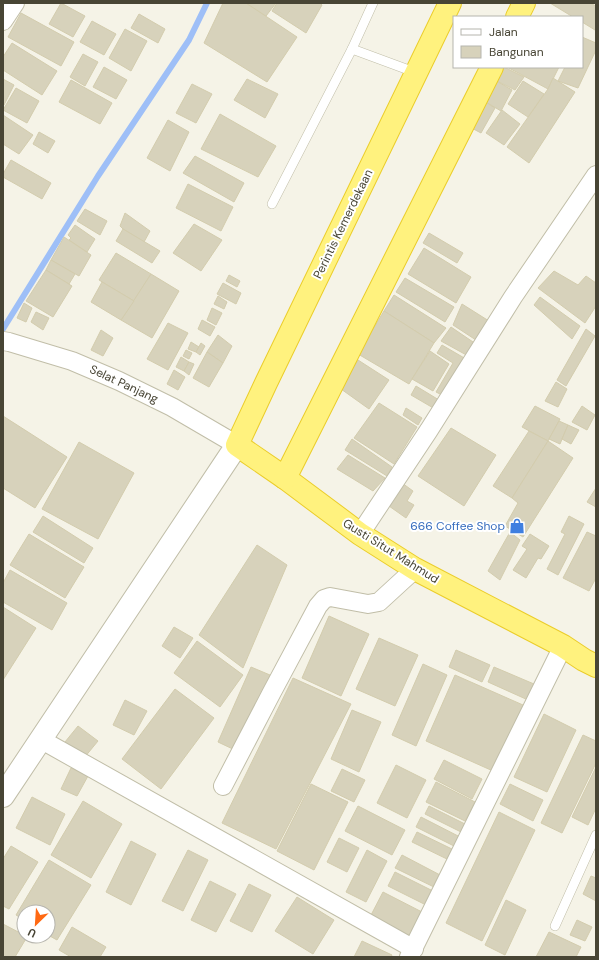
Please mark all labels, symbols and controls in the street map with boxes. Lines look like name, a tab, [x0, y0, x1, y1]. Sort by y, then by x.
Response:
legend	[453, 16, 583, 68]
text: Jalan	[489, 24, 518, 40]
text: Bangunan	[489, 44, 544, 60]
street label: Perintis Kemerdekaan	[310, 167, 377, 281]
street label: Selat Panjang	[87, 361, 161, 407]
street label: Gusti Situt Mahmud	[340, 515, 442, 587]
shop icon: 666 Coffee Shop	[508, 517, 526, 535]
place label: 666 Coffee Shop	[410, 518, 505, 534]
north arrow	[16, 904, 56, 944]
text: U	[25, 925, 38, 941]

